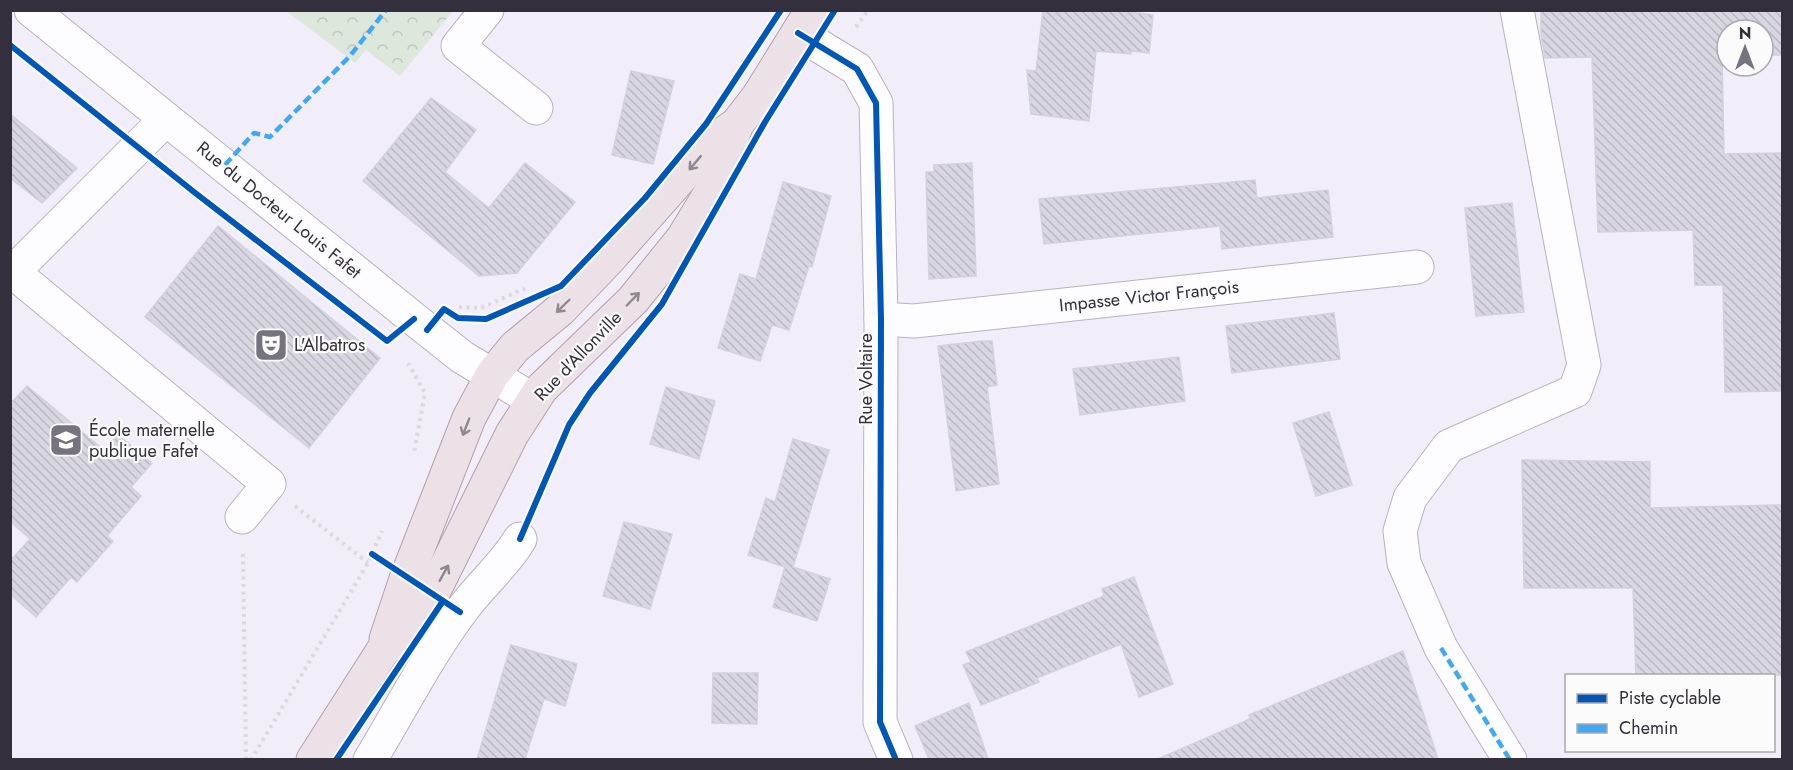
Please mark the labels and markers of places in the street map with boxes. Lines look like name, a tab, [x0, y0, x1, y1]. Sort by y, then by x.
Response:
theatre icon: L'Albatros	[253, 327, 289, 363]
place label: L'Albatros	[294, 332, 365, 358]
place label: École maternelle publique Fafet	[89, 417, 215, 464]
school or university icon: École maternelle publique Fafet	[48, 422, 84, 458]

